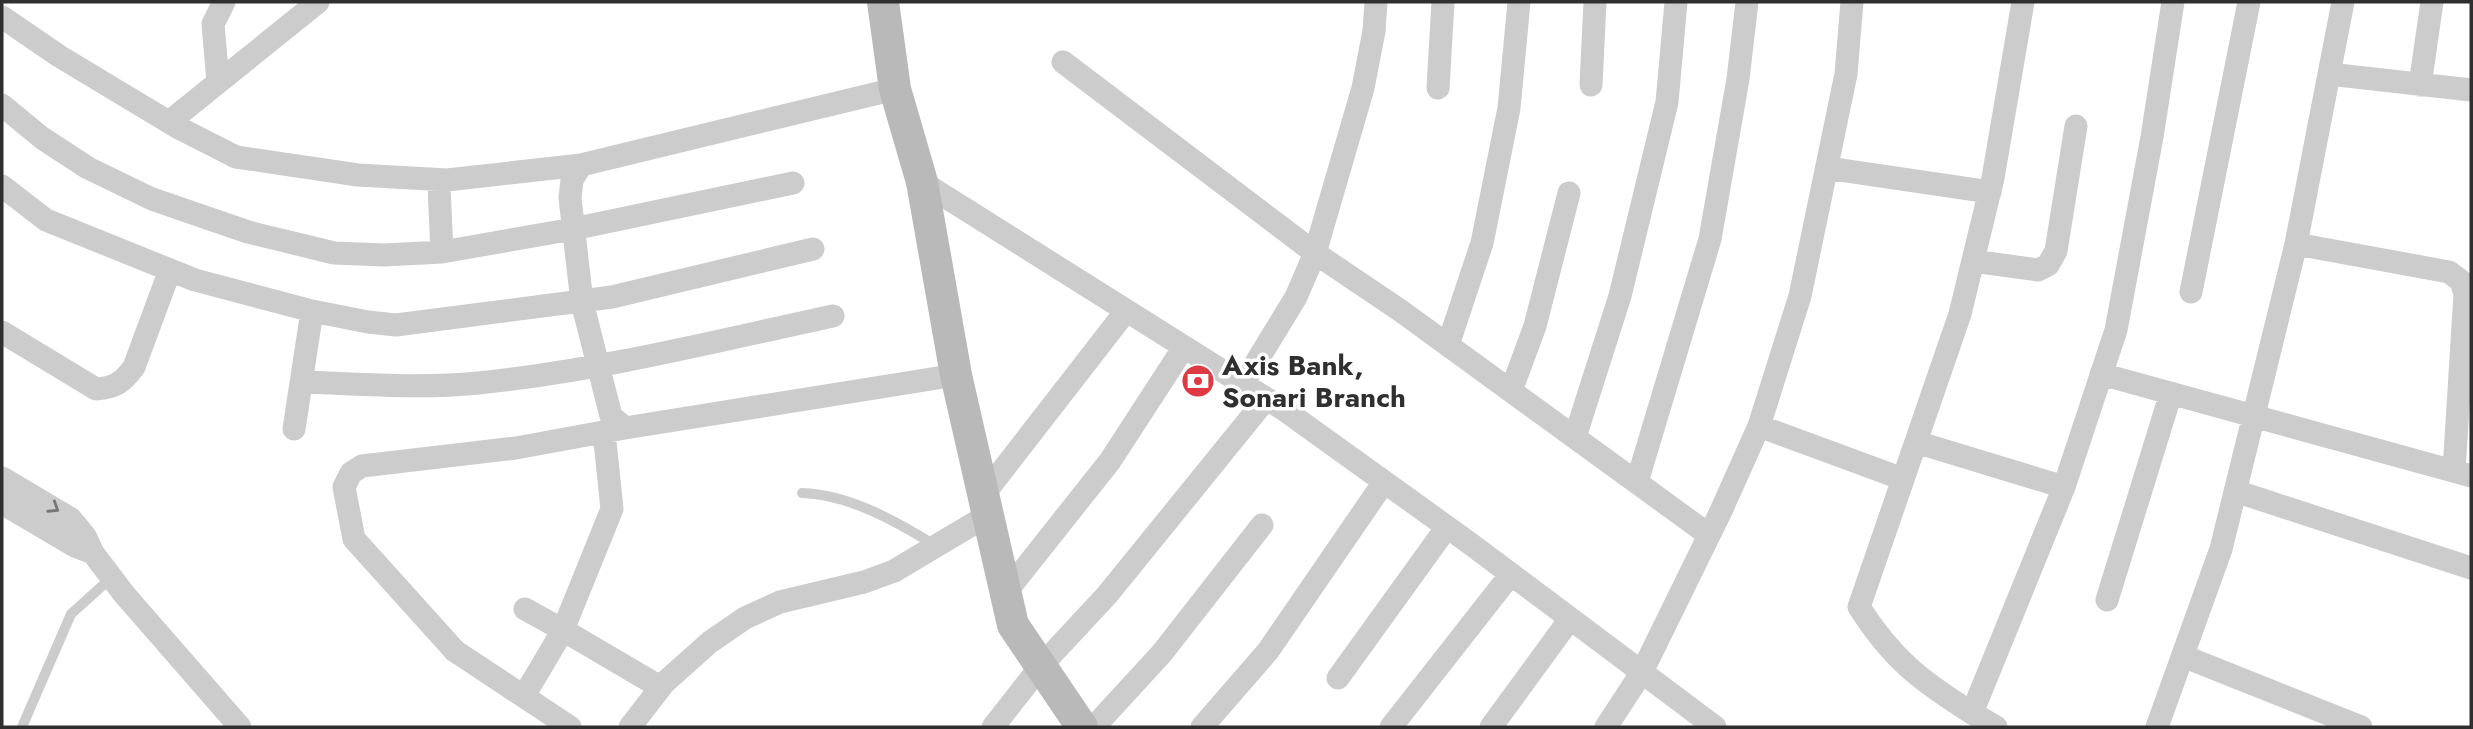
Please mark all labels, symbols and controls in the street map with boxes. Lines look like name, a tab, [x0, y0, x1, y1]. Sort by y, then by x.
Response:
place label: Axis Bank, Sonari Branch	[1221, 345, 1406, 418]
bank icon: Axis Bank, Sonari Branch	[1179, 362, 1217, 400]
one-way arrow	[47, 500, 60, 513]

